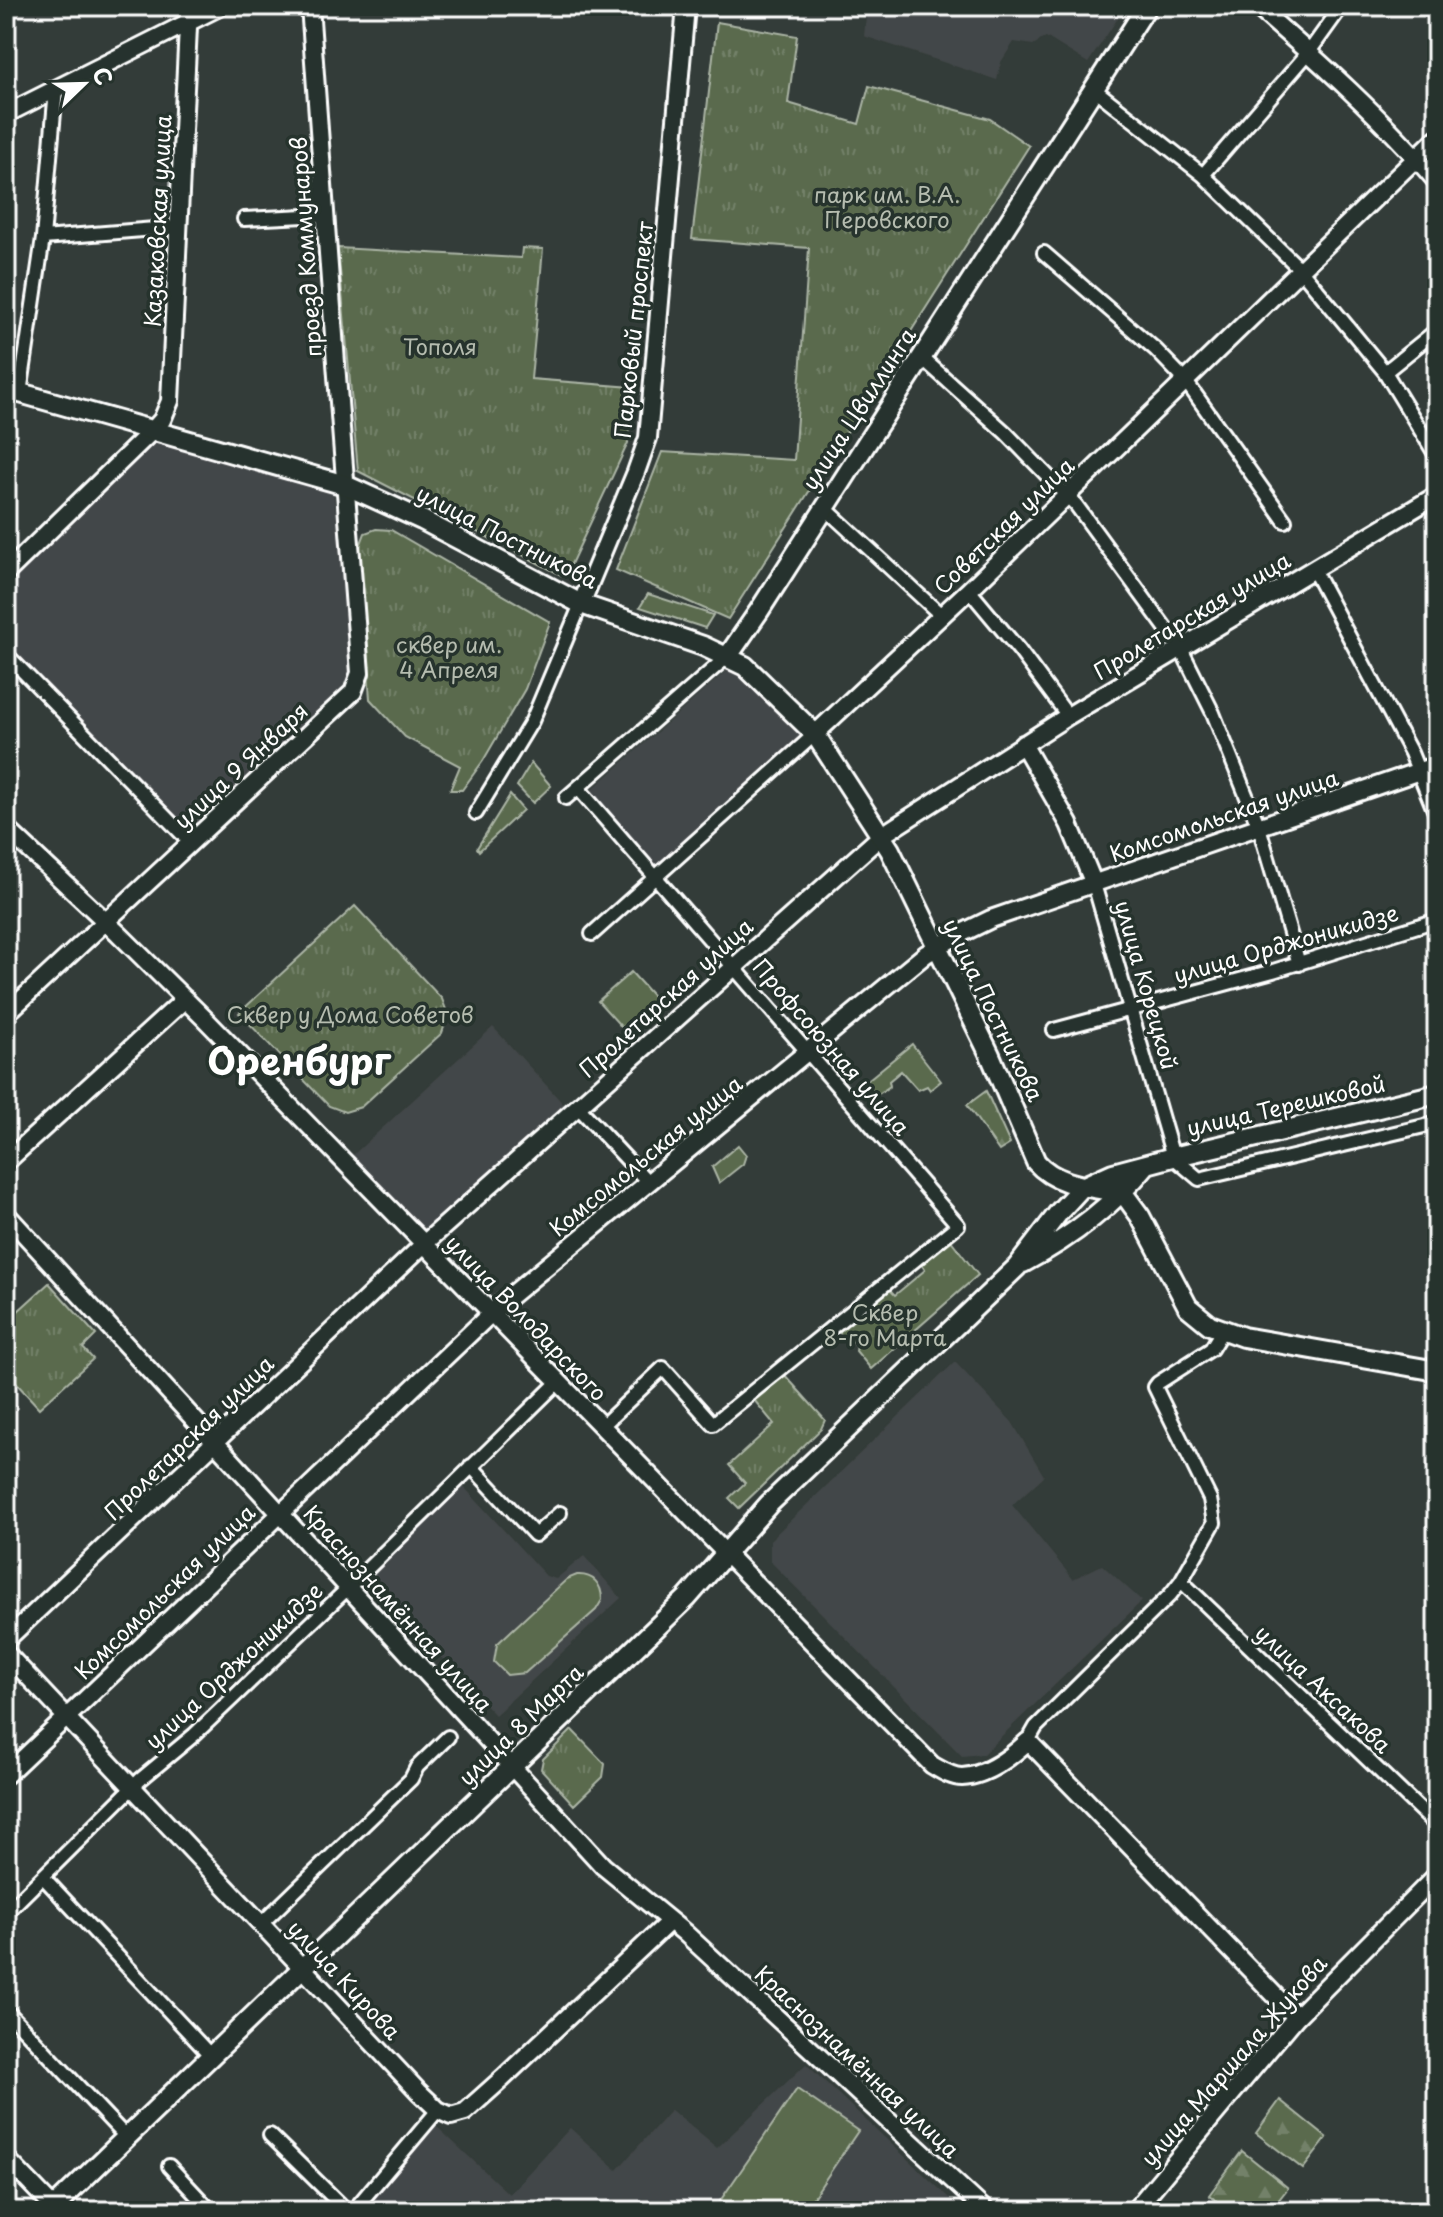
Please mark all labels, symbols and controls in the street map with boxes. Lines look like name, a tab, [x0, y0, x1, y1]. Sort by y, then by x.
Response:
north arrow	[44, 44, 124, 124]
text: С	[85, 62, 122, 90]
street label: Казаковская улица	[134, 114, 179, 328]
street label: проезд Коммунаров	[280, 136, 329, 358]
park label: парк им. В.А. Перовского	[814, 177, 960, 235]
street label: Парковый проспект	[605, 219, 660, 440]
street label: улица Цвиллинга	[793, 320, 923, 496]
park label: Тополя	[403, 329, 477, 362]
street label: Советская улица	[925, 449, 1081, 601]
street label: улица Постникова	[411, 476, 605, 596]
street label: Пролетарская улица	[1086, 543, 1296, 687]
park label: сквер им. 4 Апреля	[396, 627, 502, 685]
street label: улица 9 Января	[165, 694, 314, 836]
street label: Комсомольская улица	[1105, 760, 1342, 869]
street label: улица Орджоникидзе	[1169, 895, 1402, 990]
street label: улица Корецкой	[1107, 896, 1187, 1073]
street label: Пролетарская улица	[570, 909, 760, 1084]
street label: улица Постникова	[936, 912, 1053, 1107]
street label: Профсоюзная улица	[746, 950, 918, 1142]
park label: Сквер у Дома Советов	[226, 997, 474, 1030]
district label: Оренбург	[207, 1031, 392, 1088]
street label: Комсомольская улица	[541, 1066, 749, 1243]
street label: улица Терешковой	[1183, 1066, 1388, 1143]
street label: улица Володарского	[439, 1226, 615, 1408]
park label: Сквер 8-го Марта	[823, 1295, 947, 1353]
street label: Пролетарская улица	[96, 1347, 280, 1527]
street label: Комсомольская улица	[66, 1496, 262, 1686]
street label: Краснознамённая улица	[297, 1497, 502, 1719]
street label: улица Орджоникидзе	[137, 1574, 329, 1756]
street label: улица Аксакова	[1249, 1616, 1400, 1760]
street label: улица 8 Марта	[450, 1655, 590, 1792]
street label: улица Кирова	[281, 1912, 410, 2046]
street label: улица Маршала Жукова	[1132, 1947, 1334, 2173]
street label: Краснознамённая улица	[748, 1957, 968, 2165]

